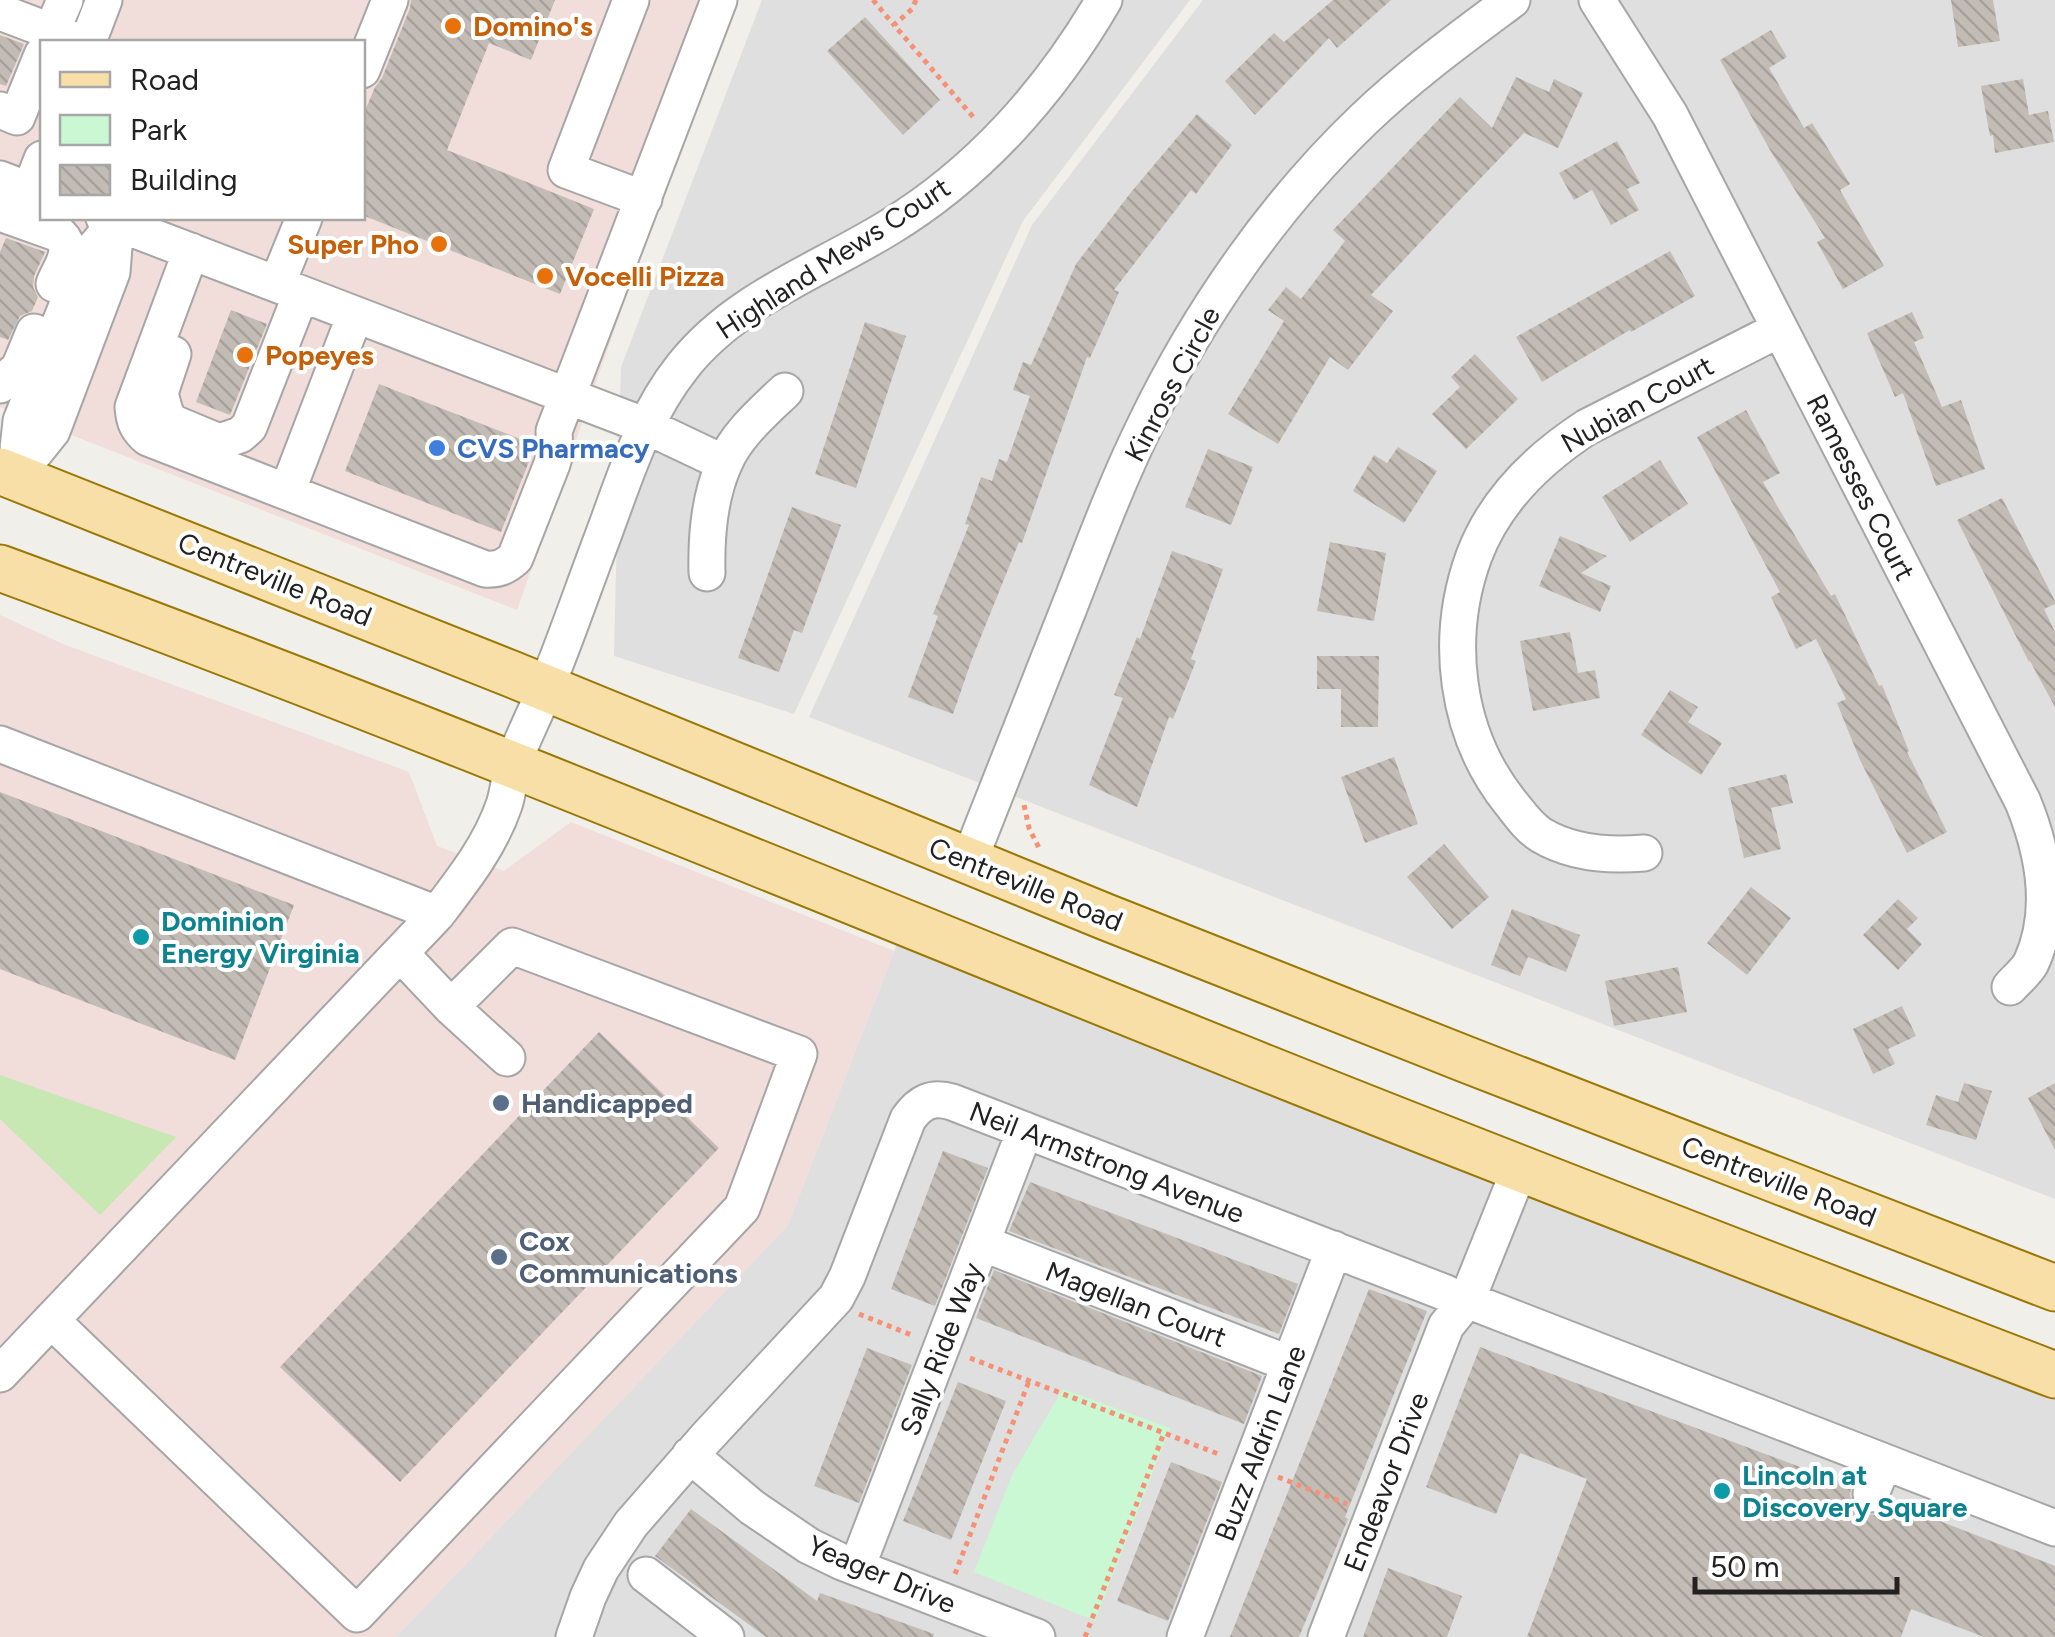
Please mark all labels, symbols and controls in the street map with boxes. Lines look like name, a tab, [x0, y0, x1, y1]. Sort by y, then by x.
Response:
place label: Domino's	[473, 9, 593, 43]
marker: Domino's	[442, 15, 464, 37]
legend	[40, 40, 365, 220]
text: Road	[130, 61, 199, 98]
text: Park	[130, 111, 188, 148]
text: Building	[130, 161, 238, 198]
street label: Highland Mews Court	[710, 170, 956, 346]
place label: Super Pho	[287, 227, 419, 261]
marker: Super Pho	[428, 233, 450, 255]
place label: Vocelli Pizza	[565, 259, 725, 293]
marker: Vocelli Pizza	[534, 265, 556, 287]
street label: Kinross Circle	[1117, 301, 1227, 467]
place label: Popeyes	[265, 338, 374, 372]
marker: Popeyes	[234, 344, 256, 366]
street label: Nubian Court	[1555, 348, 1719, 460]
street label: Ramesses Court	[1799, 388, 1923, 586]
place label: CVS Pharmacy	[457, 431, 651, 465]
marker: CVS Pharmacy	[426, 437, 448, 459]
street label: Centreville Road	[173, 525, 377, 633]
street label: Centreville Road	[924, 830, 1128, 938]
place label: Dominion Energy Virginia	[161, 904, 360, 970]
marker: Dominion Energy Virginia	[130, 926, 152, 948]
place label: Handicapped	[521, 1086, 693, 1120]
marker: Handicapped	[490, 1092, 512, 1114]
street label: Neil Armstrong Avenue	[965, 1094, 1249, 1230]
street label: Centreville Road	[1677, 1128, 1881, 1234]
place label: Cox Communications	[519, 1224, 738, 1290]
marker: Cox Communications	[488, 1246, 510, 1268]
street label: Magellan Court	[1041, 1254, 1231, 1354]
street label: Sally Ride Way	[892, 1257, 990, 1440]
street label: Buzz Aldrin Lane	[1207, 1340, 1313, 1546]
street label: Endeavor Drive	[1336, 1387, 1436, 1577]
place label: Lincoln at Discovery Square	[1742, 1458, 1968, 1524]
marker: Lincoln at Discovery Square	[1711, 1480, 1733, 1502]
street label: Yeager Drive	[803, 1528, 961, 1620]
scale bar	[1695, 1532, 1898, 1594]
text: 50 m	[1710, 1548, 1779, 1585]

